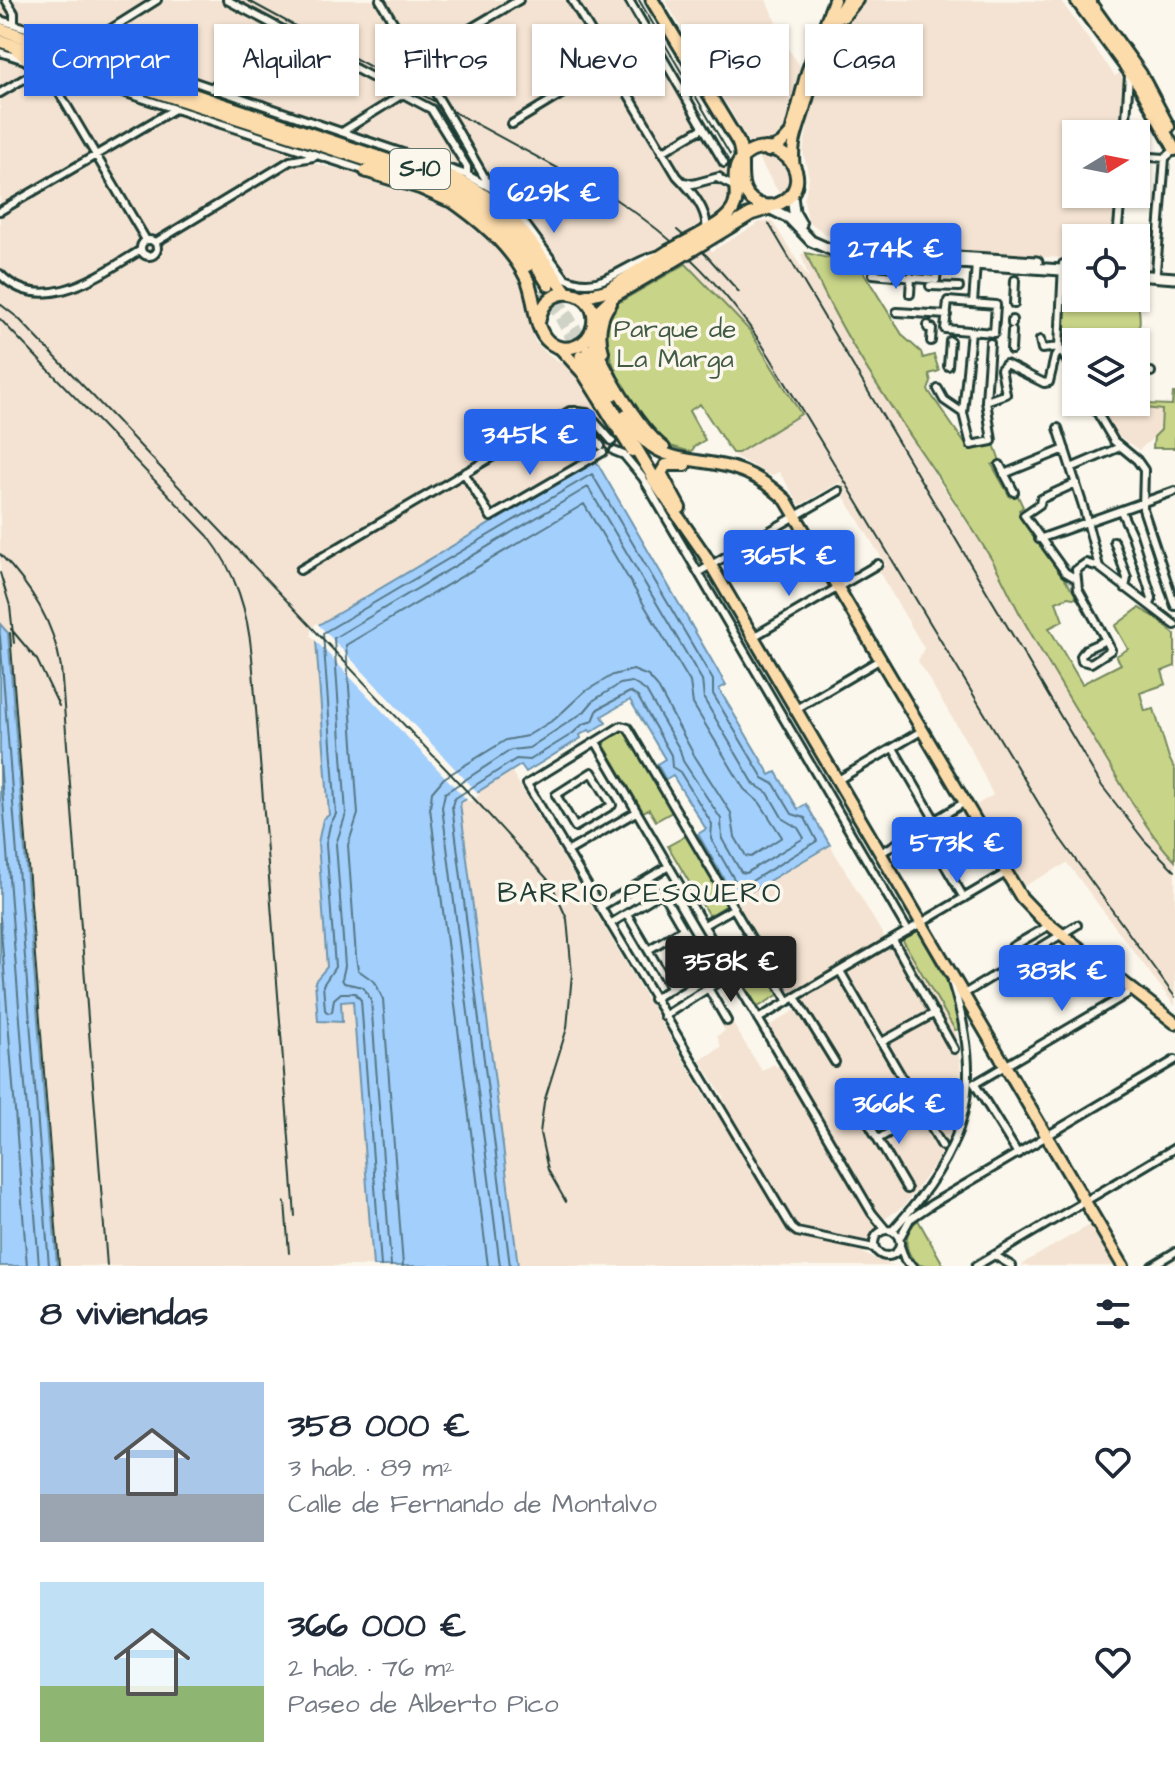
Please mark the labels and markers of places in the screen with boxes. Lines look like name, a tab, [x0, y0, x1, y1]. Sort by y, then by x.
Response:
pin: 629K €	[489, 167, 619, 235]
pin: 274K €	[831, 223, 961, 291]
pin: 345K €	[465, 409, 595, 477]
pin: 365K €	[724, 530, 854, 598]
pin: 573K €	[892, 817, 1022, 885]
pin: 358K €	[666, 936, 796, 1004]
pin: 383K €	[997, 945, 1127, 1013]
pin: 366K €	[834, 1078, 964, 1146]

